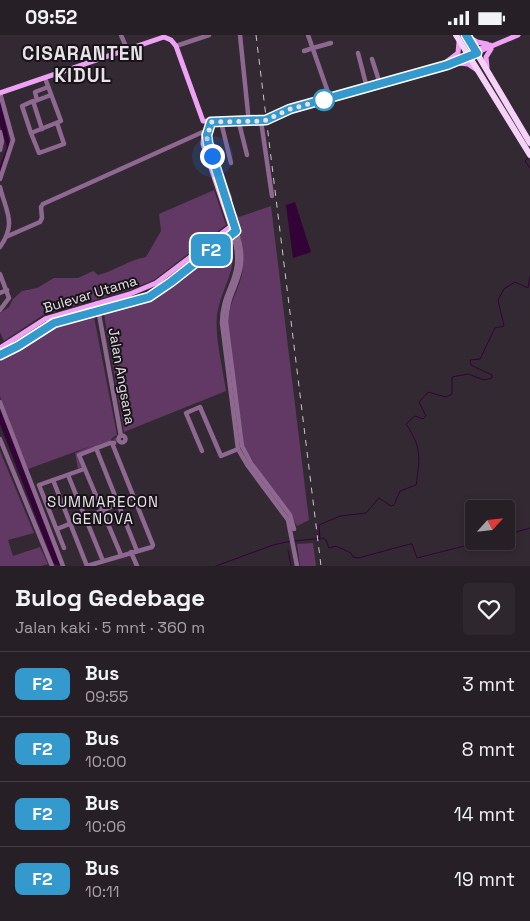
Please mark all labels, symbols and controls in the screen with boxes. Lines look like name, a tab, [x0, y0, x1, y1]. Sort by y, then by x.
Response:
text: 09:52	[25, 5, 77, 30]
district label: CISARANTEN KIDUL	[22, 41, 144, 88]
unlabelled marker	[313, 89, 335, 111]
your location	[200, 144, 225, 169]
line badge: F2	[188, 234, 234, 266]
text: F2	[201, 238, 221, 261]
street label: Bulevar Utama	[41, 271, 139, 317]
street label: Jalan Angsana	[105, 326, 139, 426]
district label: SUMMARECON GENOVA	[47, 492, 159, 528]
north arrow	[465, 500, 515, 550]
map controls	[465, 500, 515, 550]
text: Bulog Gedebage	[15, 582, 205, 613]
button: heart	[463, 583, 515, 635]
text: Jalan kaki · 5 mnt · 360 m	[15, 617, 205, 638]
text: Bus	[85, 661, 119, 686]
text: F2	[32, 672, 53, 695]
text: 3 mnt	[462, 672, 515, 697]
text: 09:55	[85, 686, 128, 707]
text: Bus	[85, 726, 119, 751]
text: F2	[32, 737, 53, 760]
text: 8 mnt	[462, 737, 515, 762]
text: 10:00	[85, 751, 127, 772]
text: Bus	[85, 791, 119, 816]
text: F2	[32, 802, 53, 825]
text: 14 mnt	[454, 802, 515, 827]
text: 10:06	[85, 816, 126, 837]
text: Bus	[85, 856, 119, 881]
text: F2	[32, 867, 53, 890]
text: 19 mnt	[454, 867, 515, 892]
text: 10:11	[85, 881, 119, 902]

